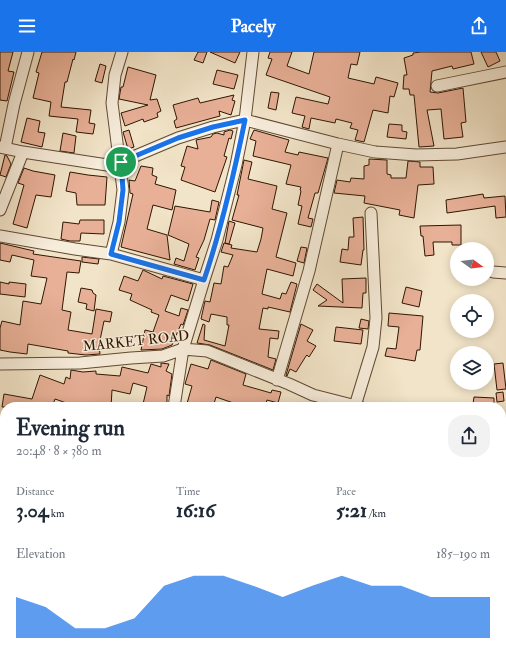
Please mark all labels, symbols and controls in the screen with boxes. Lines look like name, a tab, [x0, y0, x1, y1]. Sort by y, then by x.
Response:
icon: menu	[16, 15, 38, 37]
text: Pacely	[231, 15, 275, 38]
icon: share	[468, 15, 490, 37]
pin	[104, 145, 138, 179]
icon: arrive	[110, 151, 132, 173]
north arrow	[450, 242, 494, 286]
map controls	[450, 242, 494, 390]
button: locate	[450, 294, 494, 338]
street label: MARKET ROAD	[82, 327, 190, 355]
button: layers	[450, 346, 494, 390]
text: Evening run	[16, 414, 125, 442]
button: share	[448, 415, 490, 457]
text: 20:48 · 8 × 380 m	[16, 443, 101, 459]
text: Distance	[16, 485, 54, 498]
text: Time	[176, 485, 200, 498]
text: Pace	[336, 485, 356, 498]
text: 3.04	[16, 498, 49, 523]
text: 16:16	[176, 498, 215, 523]
text: 5:21	[336, 498, 367, 523]
text: km	[49, 507, 65, 520]
text: /km	[367, 507, 386, 520]
text: Elevation	[16, 546, 66, 562]
text: 185–190 m	[436, 546, 490, 562]

